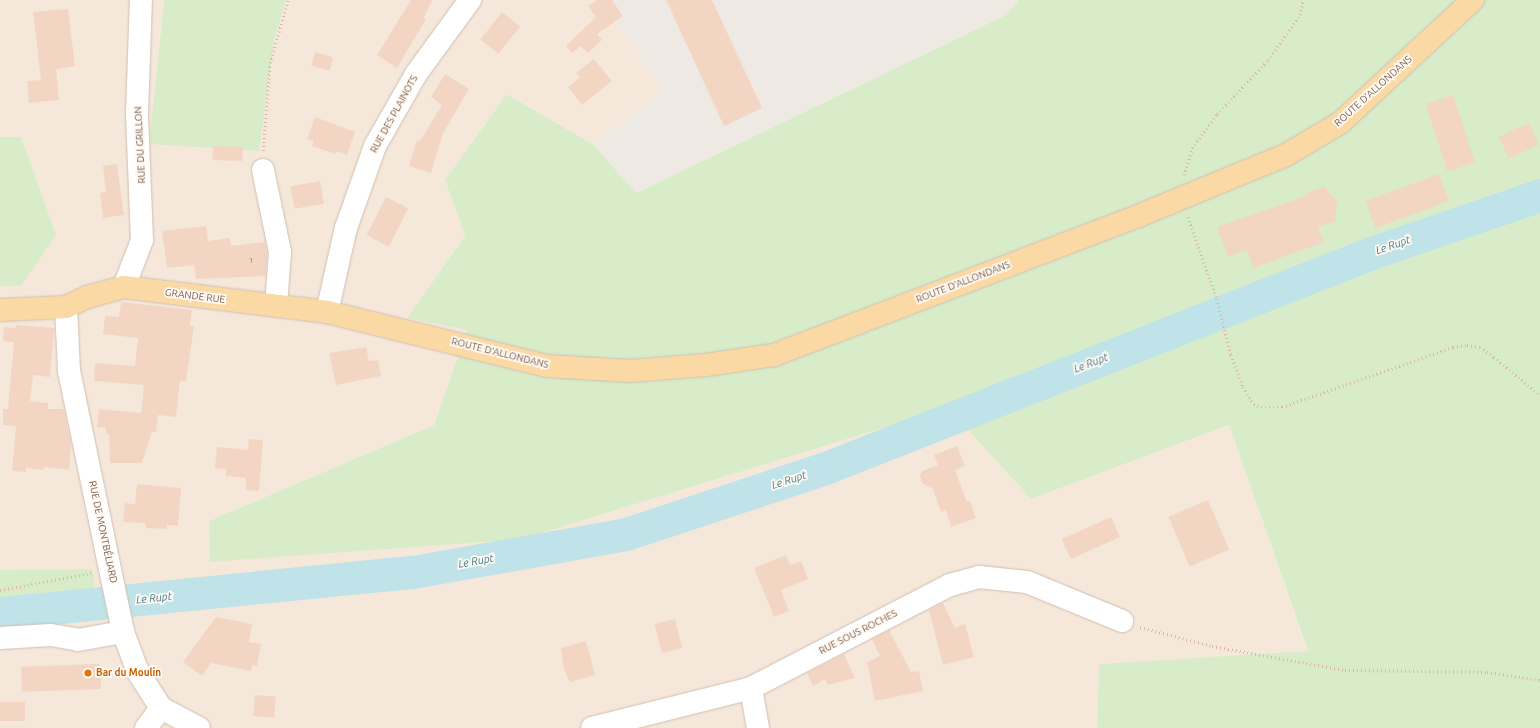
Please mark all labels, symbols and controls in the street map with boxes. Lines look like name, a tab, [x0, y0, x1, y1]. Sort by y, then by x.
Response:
street label: ROUTE D’ALLONDANS	[1332, 53, 1414, 129]
street label: RUE DES PLAINOTS	[368, 73, 420, 155]
street label: RUE DU GRILLON	[132, 106, 148, 184]
water label: Le Rupt	[1374, 233, 1412, 257]
house number: 1	[249, 256, 253, 266]
street label: ROUTE D’ALLONDANS	[914, 258, 1012, 306]
street label: GRANDE RUE	[164, 286, 226, 306]
street label: ROUTE D’ALLONDANS	[450, 335, 550, 371]
water label: Le Rupt	[1072, 350, 1110, 376]
water label: Le Rupt	[770, 468, 808, 492]
street label: RUE DE MONTBÉLIARD	[86, 480, 120, 584]
water label: Le Rupt	[457, 551, 495, 571]
water label: Le Rupt	[135, 590, 173, 606]
street label: RUE SOUS ROCHES	[817, 607, 899, 657]
place label: Bar du Moulin	[96, 667, 161, 679]
marker: Bar du Moulin	[83, 668, 93, 678]

